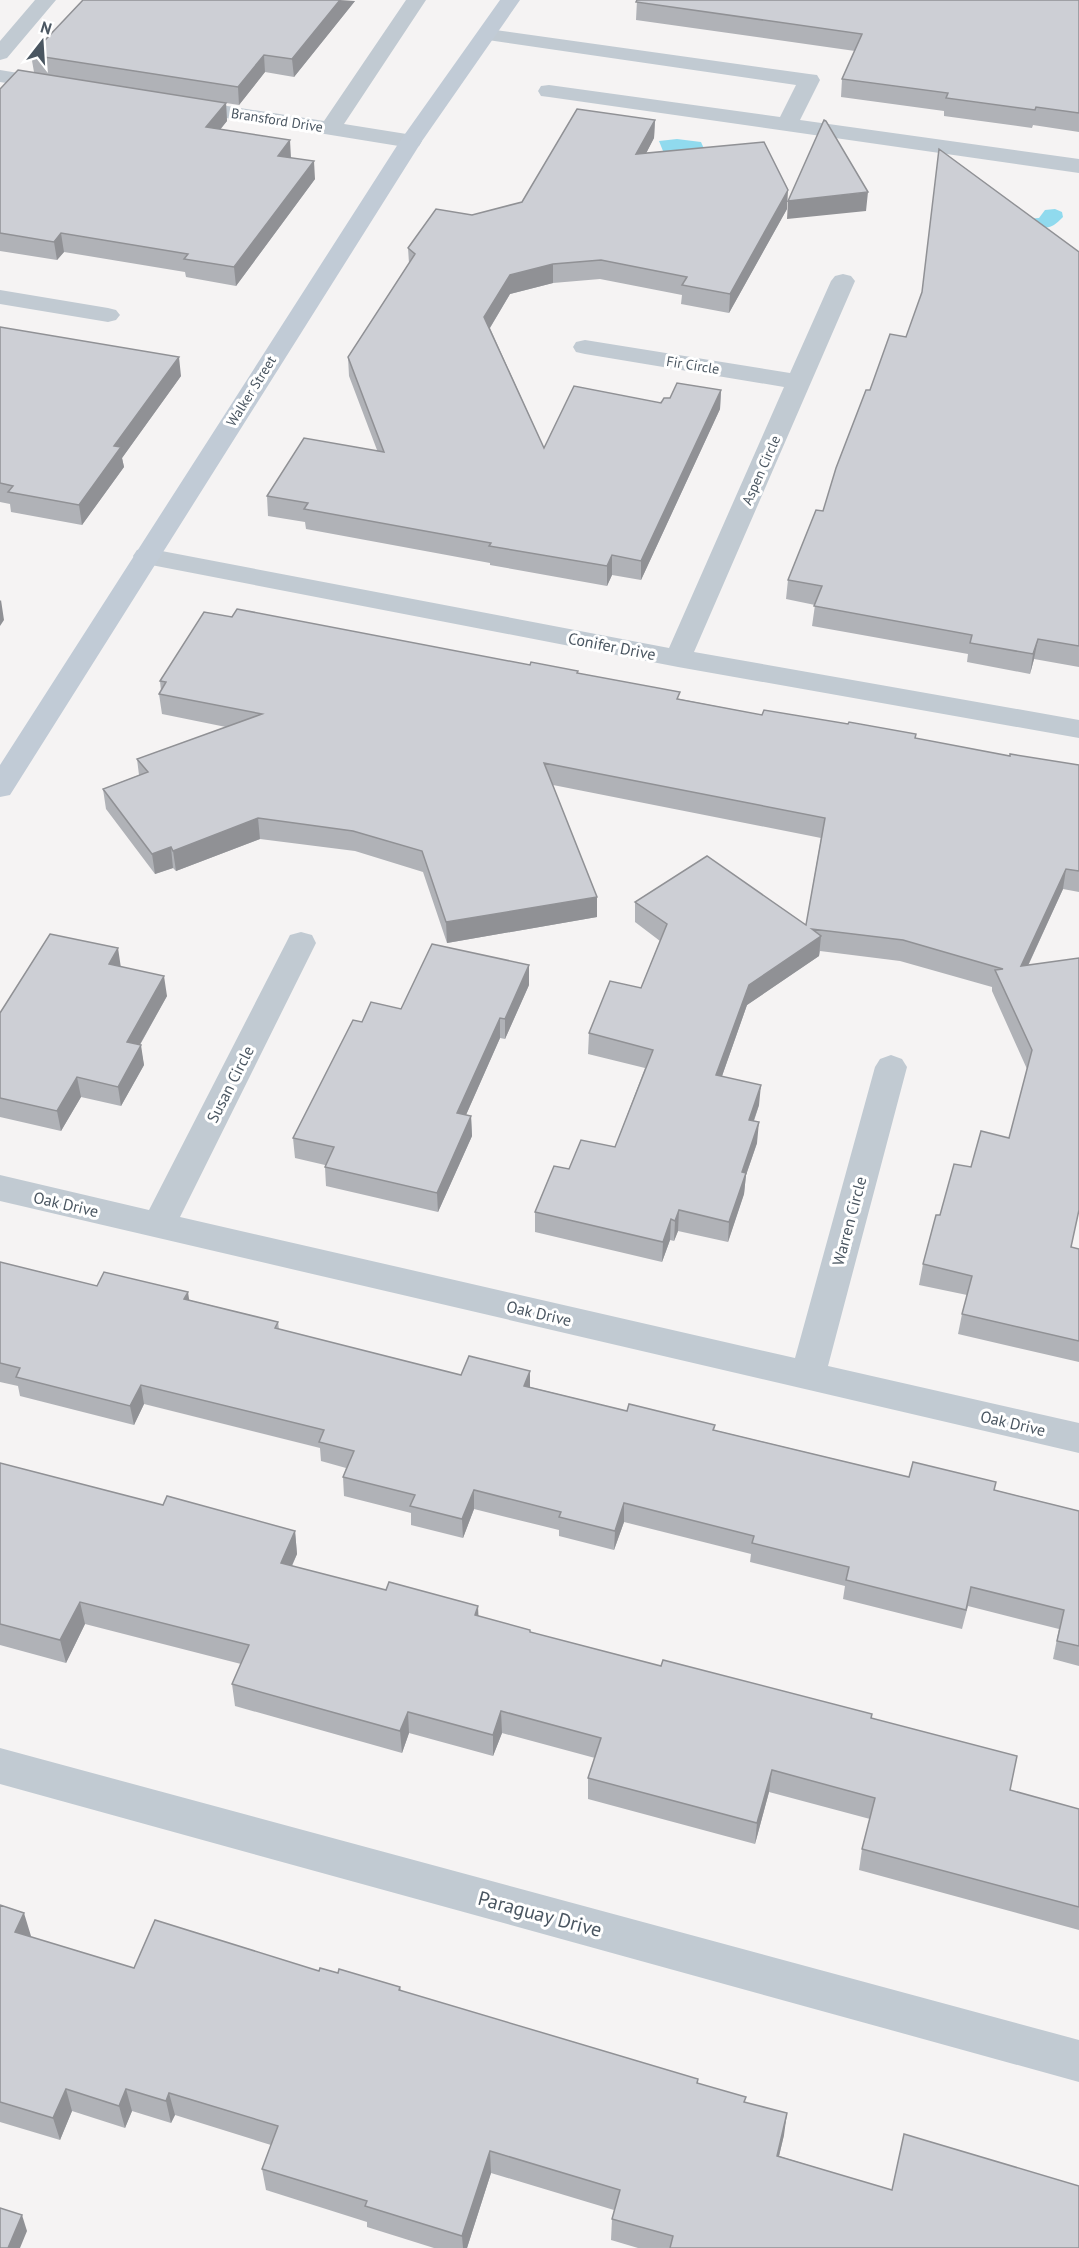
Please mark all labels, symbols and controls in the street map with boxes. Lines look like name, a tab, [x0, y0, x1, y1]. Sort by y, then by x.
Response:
north arrow	[12, 12, 72, 72]
text: N	[38, 17, 54, 39]
street label: Bransford Drive	[230, 104, 324, 136]
street label: Walker Street	[222, 352, 280, 430]
street label: Fir Circle	[665, 352, 721, 378]
street label: Aspen Circle	[738, 432, 784, 508]
street label: Conifer Drive	[566, 628, 658, 664]
street label: Susan Circle	[202, 1042, 258, 1126]
street label: Warren Circle	[828, 1174, 870, 1268]
street label: Oak Drive	[31, 1187, 101, 1221]
street label: Oak Drive	[504, 1296, 574, 1330]
street label: Oak Drive	[978, 1406, 1048, 1440]
street label: Paraguay Drive	[475, 1885, 605, 1943]

